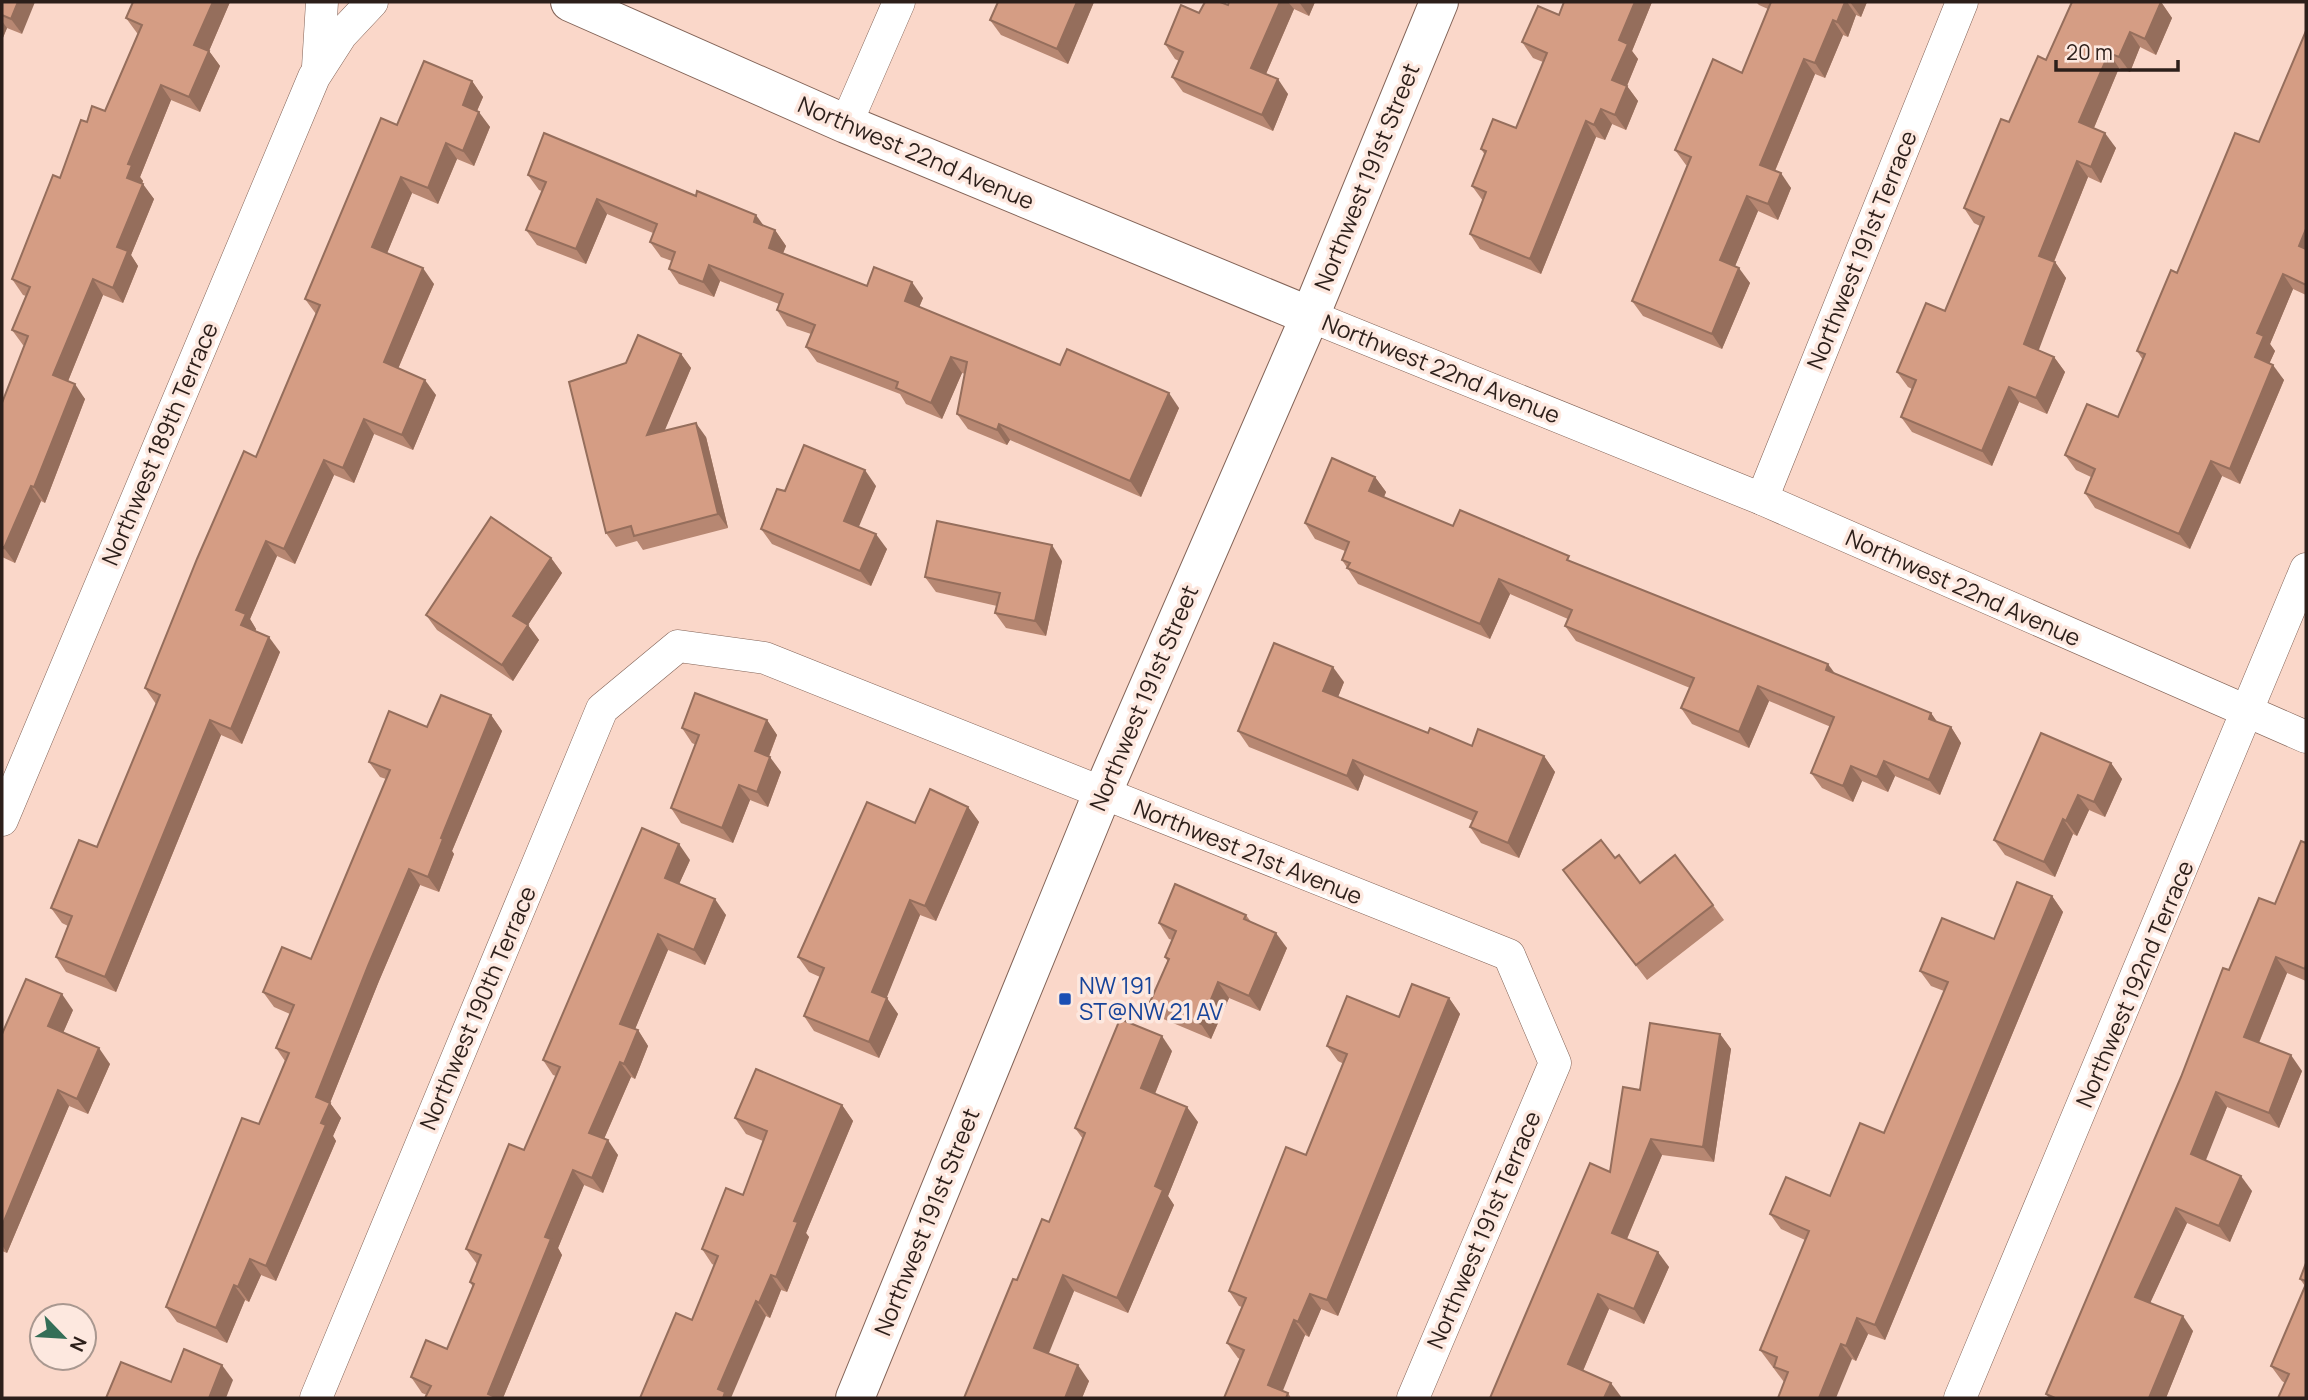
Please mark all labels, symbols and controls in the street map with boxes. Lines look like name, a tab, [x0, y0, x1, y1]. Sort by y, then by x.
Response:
scale bar	[2056, 28, 2178, 72]
text: 20 m	[2066, 38, 2113, 66]
street label: Northwest 191st Street	[1306, 58, 1426, 295]
street label: Northwest 22nd Avenue	[793, 88, 1039, 216]
street label: Northwest 191st Terrace	[1798, 125, 1924, 374]
street label: Northwest 22nd Avenue	[1318, 306, 1565, 430]
street label: Northwest 189th Terrace	[93, 317, 225, 570]
street label: Northwest 22nd Avenue	[1841, 521, 2086, 653]
street label: Northwest 191st Street	[1081, 580, 1205, 816]
street label: Northwest 21st Avenue	[1129, 791, 1367, 912]
street label: Northwest 192nd Terrace	[2068, 855, 2201, 1112]
street label: Northwest 190th Terrace	[411, 881, 543, 1134]
place label: NW 191 ST@NW 21 AV	[1079, 969, 1223, 1027]
marker: NW 191 ST@NW 21 AV	[1057, 991, 1073, 1007]
street label: Northwest 191st Street	[866, 1103, 986, 1340]
street label: Northwest 191st Terrace	[1418, 1106, 1548, 1353]
north arrow	[28, 1302, 98, 1372]
text: N	[64, 1333, 93, 1356]

